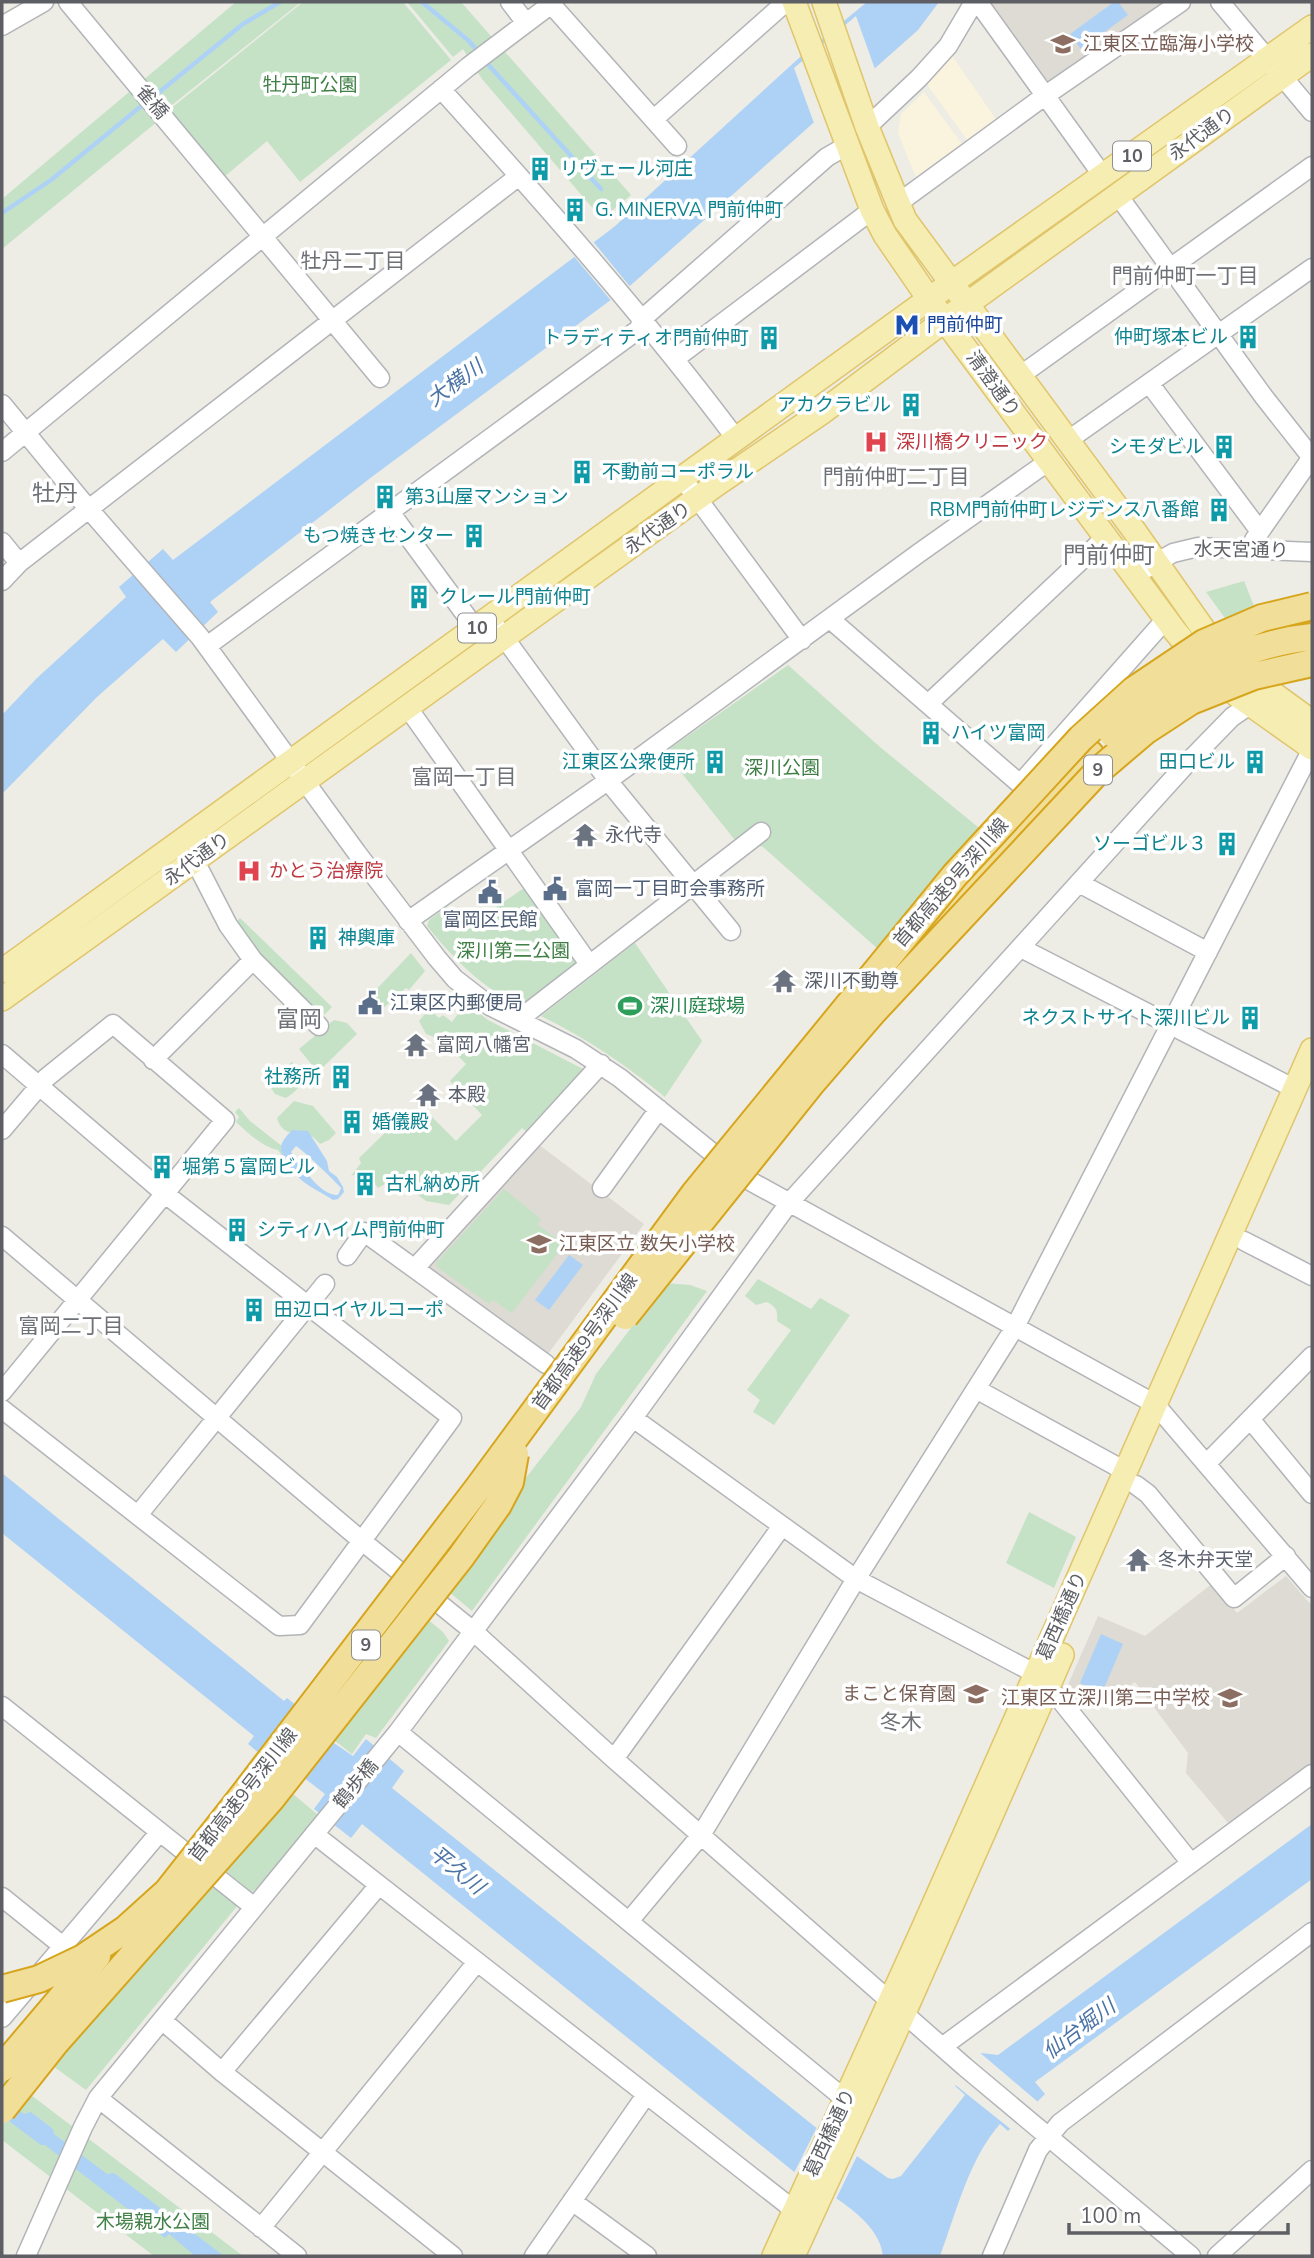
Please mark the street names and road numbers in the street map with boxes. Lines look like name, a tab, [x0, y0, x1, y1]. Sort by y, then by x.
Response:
street label: 雀橋	[130, 79, 174, 125]
street label: 永代通り	[1164, 101, 1240, 167]
road number: 10	[1113, 141, 1151, 170]
street label: 清澄通り	[960, 346, 1026, 422]
street label: 永代通り	[619, 496, 697, 560]
street label: 水天宮通り	[1193, 536, 1289, 564]
road number: 10	[458, 614, 496, 642]
road number: 9	[1084, 756, 1112, 784]
street label: 首都高速9号深川線	[888, 813, 1014, 953]
street label: 永代通り	[159, 826, 235, 892]
street label: 首都高速9号深川線	[526, 1268, 644, 1416]
street label: 葛西橋通り	[1031, 1567, 1093, 1665]
road number: 9	[352, 1630, 380, 1660]
street label: 首都高速9号深川線	[182, 1723, 304, 1867]
street label: 鶴歩橋	[328, 1754, 384, 1814]
street label: 葛西橋通り	[798, 2084, 862, 2182]

